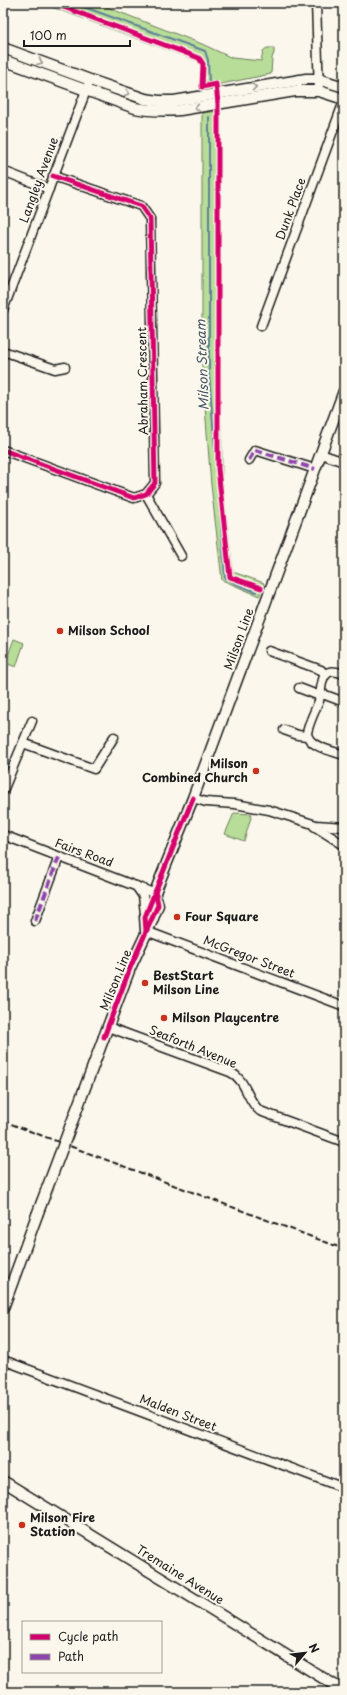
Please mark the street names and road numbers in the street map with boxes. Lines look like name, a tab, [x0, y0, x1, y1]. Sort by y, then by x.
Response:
street label: Langley Avenue	[14, 134, 62, 225]
street label: Dunk Place	[271, 175, 310, 242]
street label: Abraham Crescent	[132, 327, 152, 435]
street label: Milson Line	[219, 605, 258, 672]
street label: Fairs Road	[53, 833, 116, 871]
street label: McGregor Street	[201, 930, 298, 982]
street label: Milson Line	[95, 946, 136, 1013]
street label: Seaforth Avenue	[147, 1020, 240, 1072]
street label: Malden Street	[137, 1389, 220, 1435]
street label: Tremaine Avenue	[133, 1540, 228, 1608]

